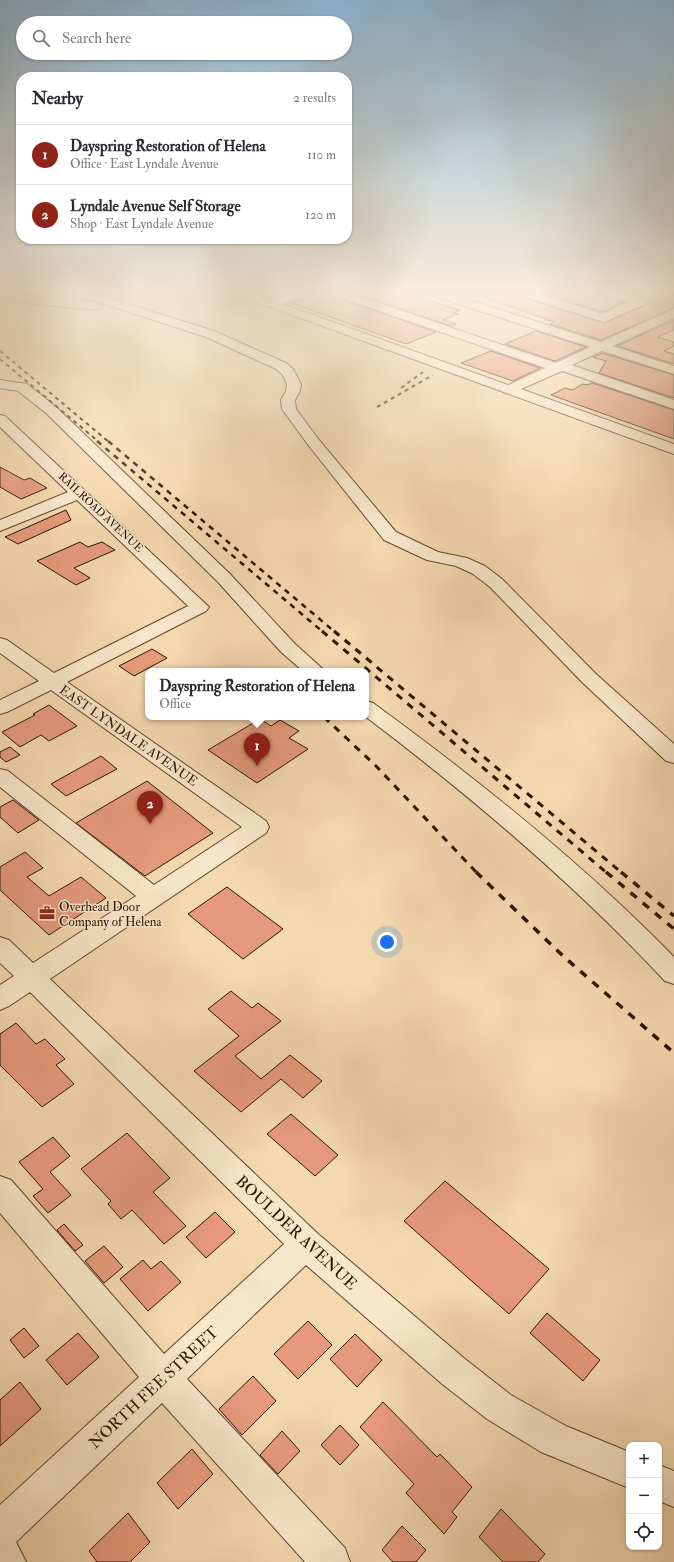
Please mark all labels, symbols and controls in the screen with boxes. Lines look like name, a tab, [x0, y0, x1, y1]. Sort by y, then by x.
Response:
search box	[16, 16, 352, 60]
icon: search	[30, 27, 52, 49]
text: Search here	[62, 29, 131, 48]
text: Nearby	[32, 88, 83, 109]
text: 2 results	[293, 90, 336, 106]
text: Dayspring Restoration of Helena	[70, 137, 266, 156]
text: 1	[43, 147, 47, 163]
text: 110 m	[307, 147, 336, 163]
text: Office · East Lyndale Avenue	[70, 156, 218, 172]
text: Lyndale Avenue Self Storage	[70, 197, 241, 216]
text: 2	[42, 207, 48, 223]
text: 120 m	[305, 207, 336, 223]
text: Shop · East Lyndale Avenue	[70, 216, 214, 232]
street label: RAILROAD AVENUE	[56, 470, 146, 555]
popup	[145, 668, 369, 720]
text: Dayspring Restoration of Helena	[159, 677, 355, 696]
street label: EAST LYNDALE AVENUE	[56, 682, 201, 790]
text: Office	[159, 696, 191, 712]
pin: 1	[244, 733, 270, 766]
pin: 2	[137, 791, 163, 824]
place label: Overhead Door Company of Helena	[59, 899, 162, 931]
office icon: Overhead Door Company of Helena	[38, 904, 56, 922]
your location	[377, 932, 397, 952]
street label: BOULDER AVENUE	[231, 1171, 361, 1294]
street label: NORTH FEE STREET	[85, 1322, 223, 1453]
map controls	[626, 1442, 662, 1550]
button: +	[626, 1442, 662, 1478]
button: −	[626, 1478, 662, 1514]
button: locate	[626, 1514, 662, 1550]

